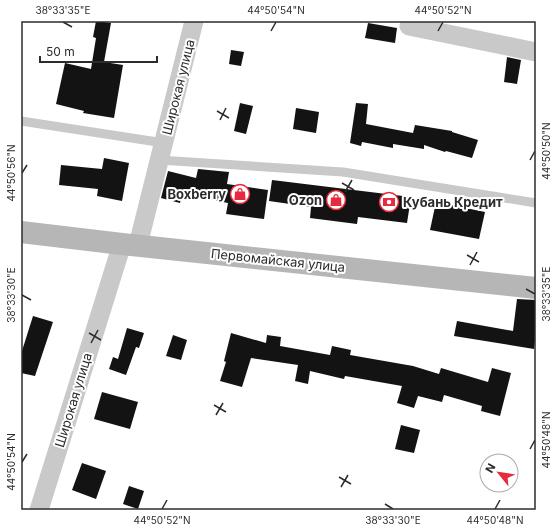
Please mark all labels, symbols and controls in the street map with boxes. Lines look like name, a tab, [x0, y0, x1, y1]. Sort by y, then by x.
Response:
text: 38°33'35"E	[35, 4, 91, 16]
text: 44°50'54"N	[247, 4, 305, 16]
text: 44°50'52"N	[414, 4, 472, 16]
street label: Широкая улица	[158, 37, 198, 137]
scale bar	[40, 38, 157, 64]
text: 50 m	[46, 44, 75, 59]
text: 44°50'50"N	[540, 122, 552, 180]
text: 44°50'56"N	[5, 144, 17, 202]
shop icon: Boxberry	[229, 183, 251, 205]
place label: Boxberry	[167, 186, 226, 202]
shop icon: Ozon	[325, 189, 347, 211]
bank icon: Кубань Кредит	[378, 191, 400, 213]
place label: Ozon	[289, 192, 322, 208]
place label: Кубань Кредит	[403, 194, 503, 210]
street label: Первомайская улица	[210, 245, 346, 275]
text: 38°33'35"E	[540, 266, 552, 322]
text: 38°33'30"E	[5, 267, 17, 323]
street label: Широкая улица	[51, 351, 95, 449]
text: 44°50'48"N	[540, 412, 552, 468]
text: 44°50'54"N	[5, 433, 17, 491]
north arrow	[479, 453, 519, 493]
text: N	[482, 461, 498, 475]
text: 44°50'52"N	[133, 514, 191, 526]
text: 38°33'30"E	[365, 514, 421, 526]
text: 44°50'48"N	[467, 514, 523, 526]

